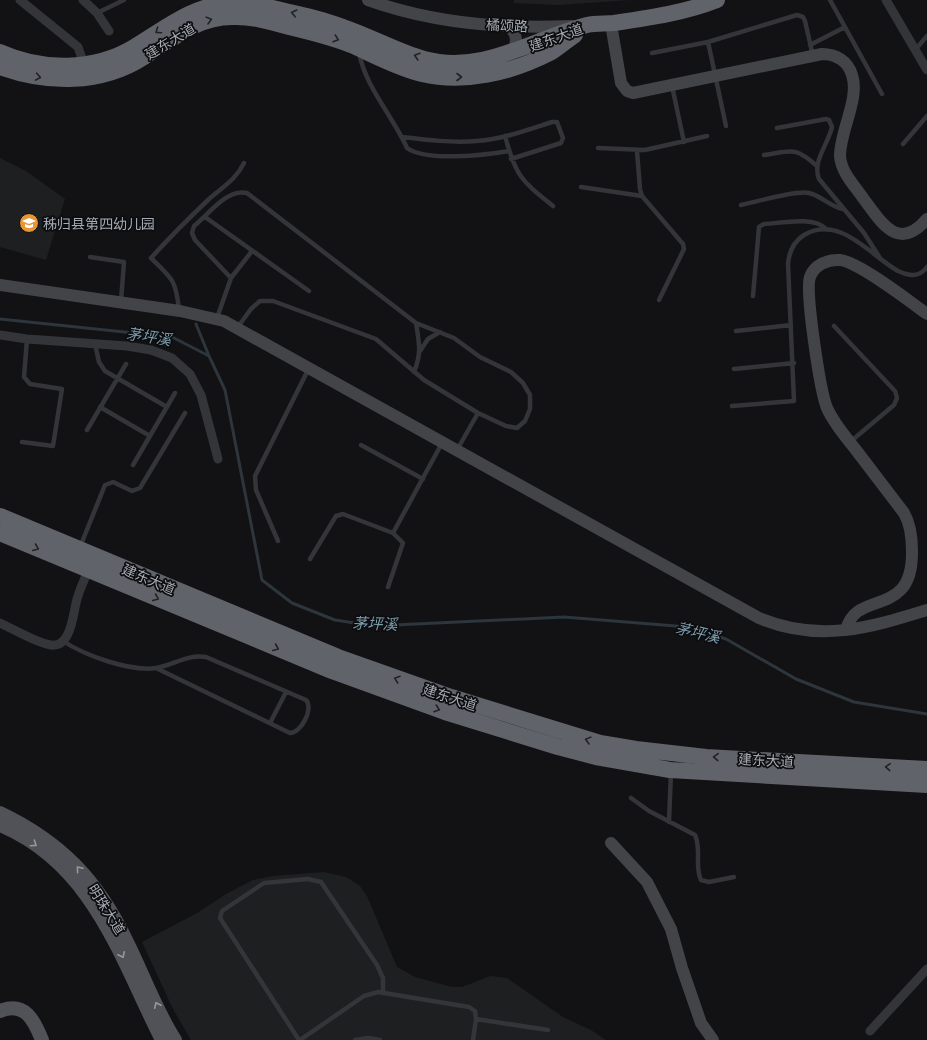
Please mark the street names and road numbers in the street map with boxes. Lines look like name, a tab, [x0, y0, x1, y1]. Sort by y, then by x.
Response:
street label: 橘颂路	[486, 15, 528, 35]
street label: 建东大道	[142, 19, 198, 63]
street label: 建东大道	[527, 19, 585, 55]
street label: 建东大道	[120, 560, 178, 598]
street label: 建东大道	[421, 680, 479, 714]
street label: 建东大道	[738, 750, 794, 770]
street label: 明珠大道	[85, 881, 129, 937]

